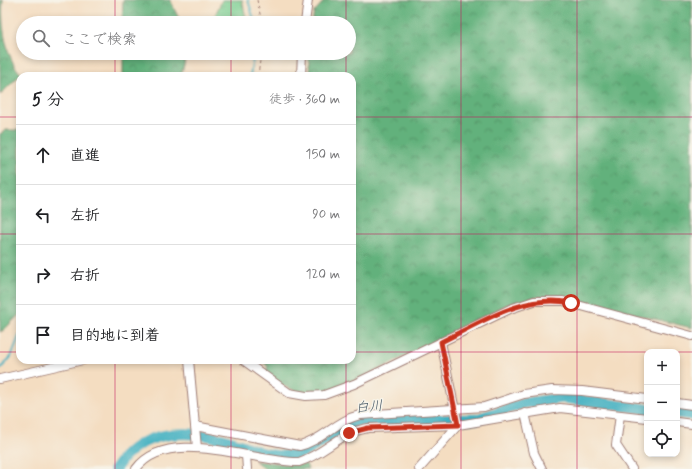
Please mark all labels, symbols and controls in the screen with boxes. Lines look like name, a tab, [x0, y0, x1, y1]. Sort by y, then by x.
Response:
search box	[16, 16, 356, 60]
icon: search	[30, 27, 52, 49]
text: ここで検索	[62, 30, 137, 50]
text: 5 分	[32, 89, 64, 111]
text: 徒歩 · 360 m	[269, 91, 340, 108]
icon: ahead	[32, 144, 54, 166]
text: 直進	[70, 146, 100, 166]
text: 150 m	[306, 146, 340, 163]
icon: left	[32, 204, 54, 226]
text: 左折	[70, 206, 100, 226]
text: 90 m	[312, 206, 340, 223]
icon: right	[32, 264, 54, 286]
text: 右折	[70, 266, 100, 286]
text: 120 m	[306, 266, 340, 283]
route start	[562, 294, 580, 312]
icon: arrive	[32, 324, 54, 346]
text: 目的地に到着	[70, 326, 160, 346]
map controls	[644, 349, 680, 457]
button: +	[644, 349, 680, 385]
button: −	[644, 385, 680, 421]
water label: 白川	[354, 397, 384, 417]
button: locate	[644, 421, 680, 457]
route end	[340, 424, 358, 442]

